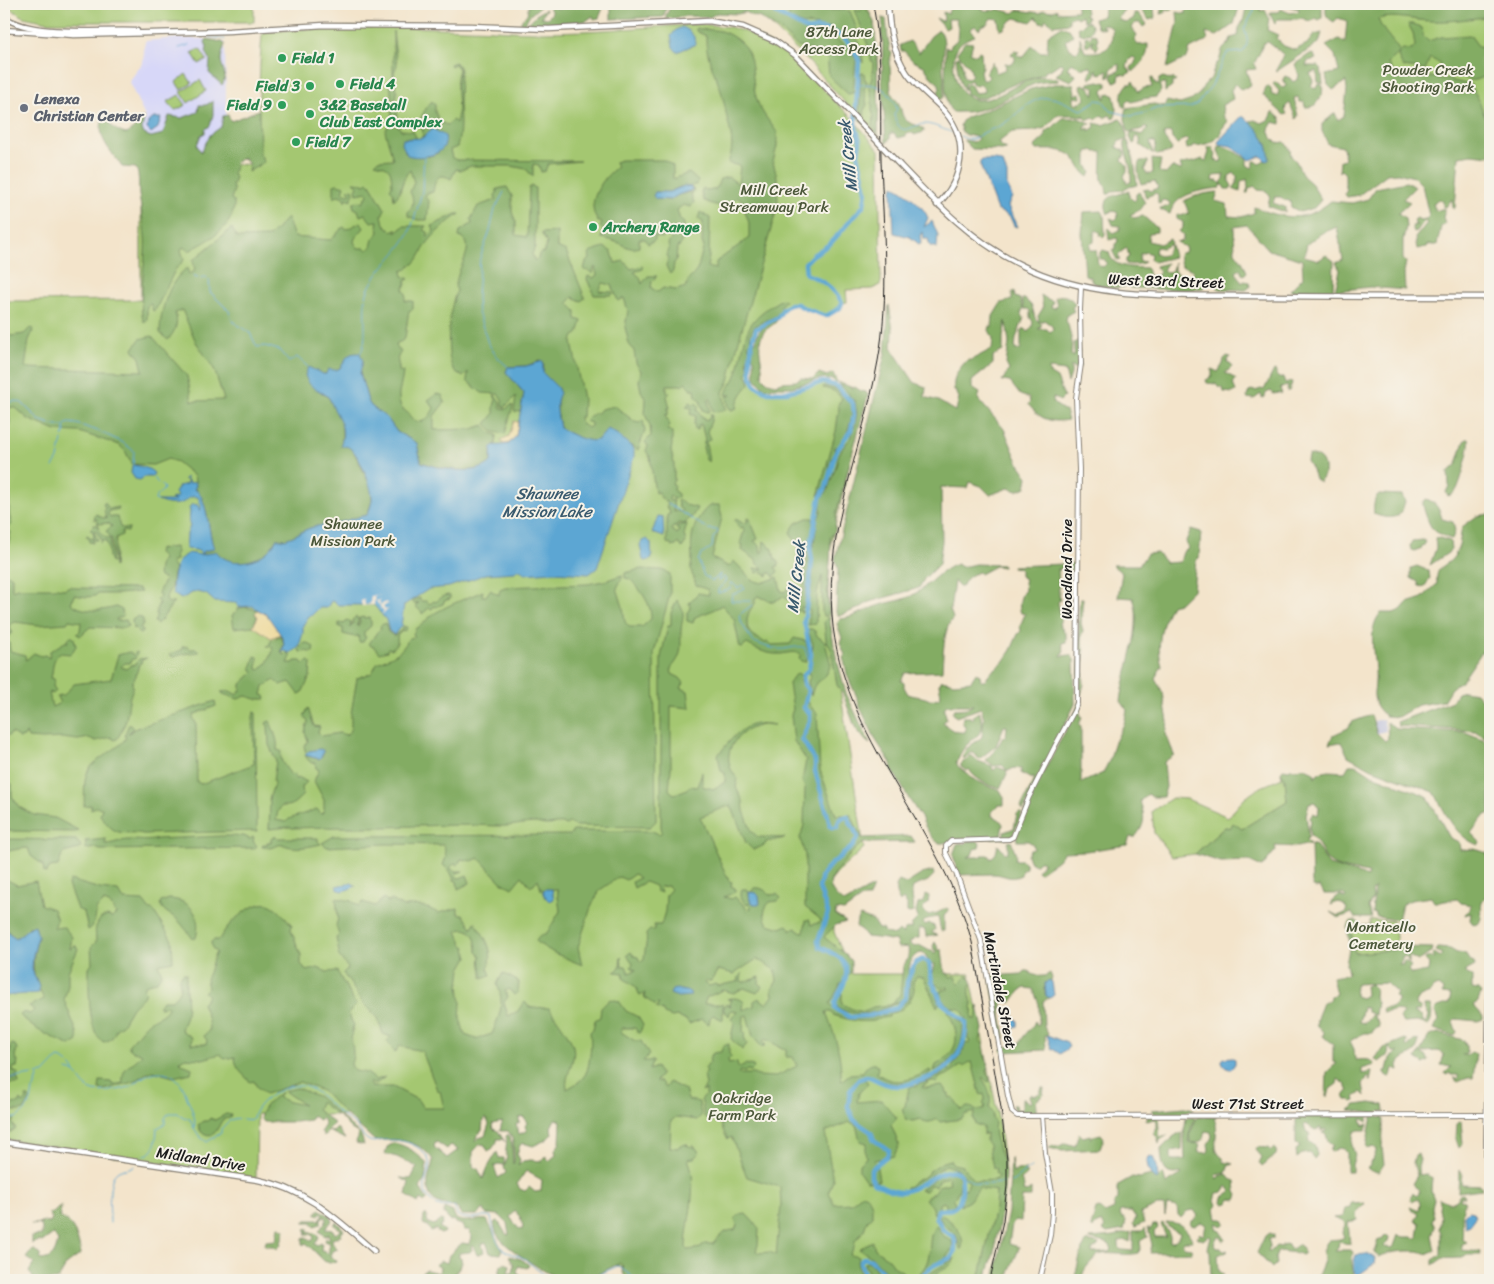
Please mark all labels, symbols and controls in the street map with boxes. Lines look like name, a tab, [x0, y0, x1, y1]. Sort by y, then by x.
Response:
park label: 87th Lane Access Park	[798, 19, 879, 62]
place label: Field 1	[291, 45, 335, 71]
marker: Field 1	[276, 52, 288, 64]
park label: Powder Creek Shooting Park	[1381, 57, 1475, 100]
place label: Field 4	[349, 71, 396, 97]
place label: Field 3	[255, 73, 301, 99]
marker: Field 4	[334, 78, 346, 90]
marker: Field 3	[304, 80, 316, 92]
place label: Lenexa Christian Center	[33, 86, 145, 129]
place label: Field 9	[226, 92, 272, 118]
place label: 3&2 Baseball Club East Complex	[319, 92, 443, 135]
marker: Field 9	[276, 99, 288, 111]
marker: Lenexa Christian Center	[18, 102, 30, 114]
marker: 3&2 Baseball Club East Complex	[304, 108, 316, 120]
water label: Mill Creek	[830, 116, 866, 193]
place label: Field 7	[305, 129, 352, 155]
marker: Field 7	[290, 136, 302, 148]
park label: Mill Creek Streamway Park	[719, 177, 830, 220]
place label: Archery Range	[602, 214, 700, 240]
marker: Archery Range	[587, 221, 599, 233]
street label: West 83rd Street	[1108, 266, 1225, 296]
water label: Shawnee Mission Lake	[502, 479, 594, 526]
park label: Shawnee Mission Park	[311, 511, 395, 554]
street label: Woodland Drive	[1054, 519, 1080, 619]
water label: Mill Creek	[778, 537, 814, 614]
park label: Monticello Cemetery	[1346, 914, 1416, 957]
street label: Martindale Street	[976, 929, 1024, 1051]
park label: Oakridge Farm Park	[708, 1085, 777, 1128]
street label: West 71st Street	[1192, 1091, 1305, 1117]
street label: Midland Drive	[155, 1139, 248, 1179]

